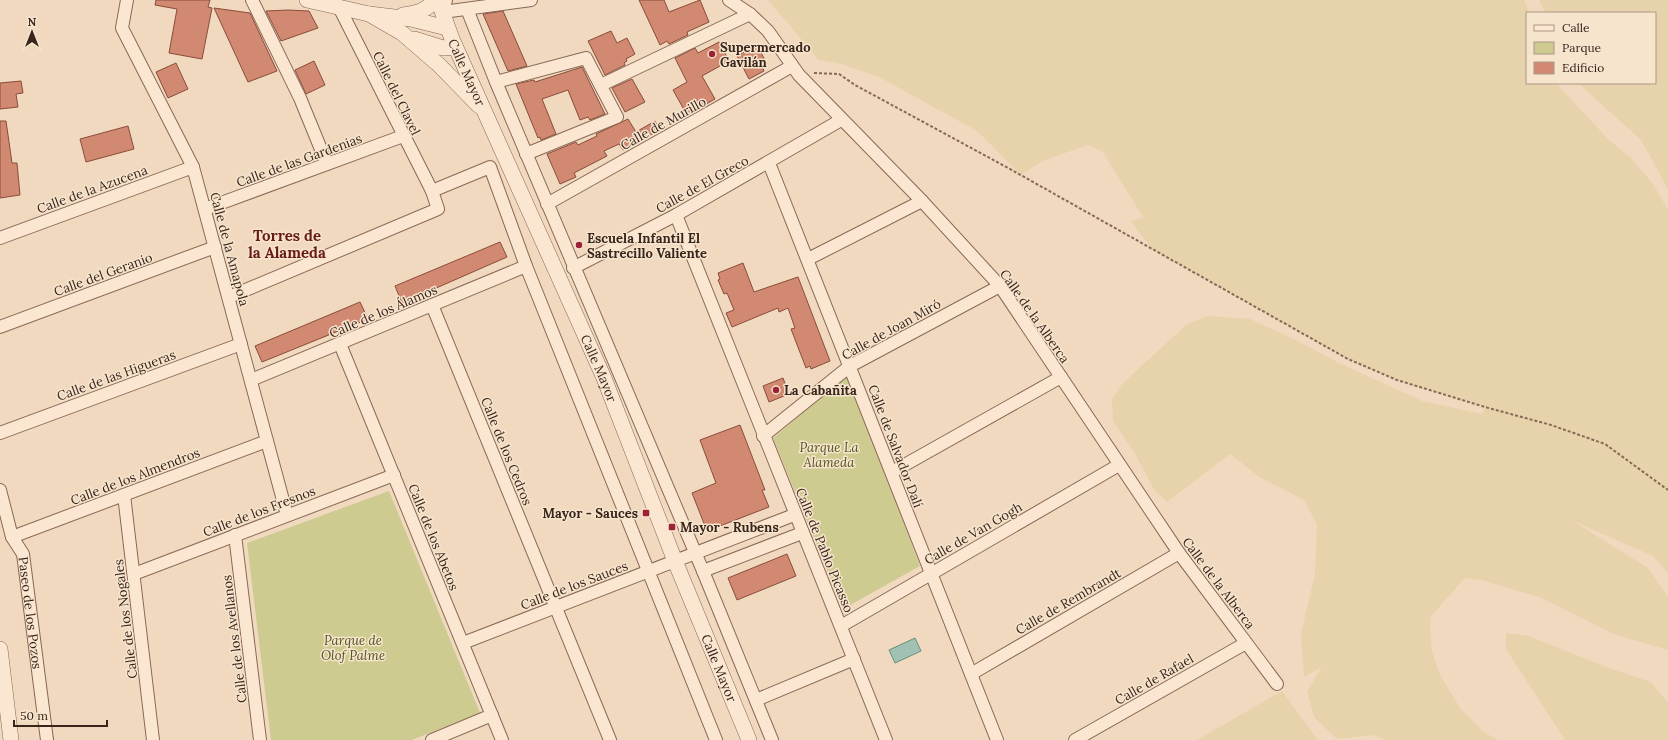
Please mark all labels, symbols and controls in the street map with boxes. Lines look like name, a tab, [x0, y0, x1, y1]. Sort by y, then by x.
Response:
north arrow	[12, 12, 52, 52]
legend	[1526, 12, 1656, 84]
text: N	[28, 15, 37, 29]
text: Calle	[1562, 20, 1590, 35]
street label: Calle Mayor	[444, 36, 489, 109]
place label: Supermercado Gavilán	[720, 39, 811, 71]
text: Parque	[1562, 40, 1602, 55]
street label: Calle del Clavel	[369, 48, 424, 138]
marker: Supermercado Gavilán	[707, 49, 717, 59]
text: Edificio	[1562, 60, 1604, 75]
street label: Calle de Murillo	[617, 93, 709, 154]
street label: Calle de las Gardenias	[234, 130, 364, 191]
street label: Calle de El Greco	[653, 152, 752, 217]
street label: Calle de la Azucena	[34, 161, 150, 217]
street label: Calle de la Amapola	[206, 190, 253, 308]
district label: Torres de la Alameda	[248, 226, 326, 262]
place label: Escuela Infantil El Sastrecillo Valiente	[587, 230, 707, 262]
marker: Escuela Infantil El Sastrecillo Valiente	[574, 240, 584, 250]
street label: Calle del Geranio	[52, 249, 155, 300]
street label: Calle de la Alberca	[996, 266, 1073, 367]
street label: Calle de los Álamos	[327, 281, 440, 342]
street label: Calle de Joan Miró	[839, 295, 944, 364]
street label: Calle Mayor	[577, 332, 621, 405]
street label: Calle de las Higueras	[54, 346, 178, 405]
place label: La Cabañita	[784, 382, 857, 399]
street label: Calle de Salvador Dalí	[864, 382, 927, 510]
marker: La Cabañita	[771, 385, 781, 395]
street label: Calle de los Cedros	[477, 395, 536, 508]
park label: Parque La Alameda	[799, 439, 859, 471]
street label: Calle de los Almendros	[68, 444, 202, 509]
street label: Calle de los Abetos	[404, 481, 463, 593]
street label: Calle de los Fresnos	[200, 482, 318, 541]
street label: Calle de Pablo Picasso	[792, 485, 857, 615]
street label: Calle de Van Gogh	[921, 498, 1026, 568]
place label: Mayor - Sauces	[543, 505, 638, 522]
marker: Mayor - Sauces	[641, 508, 651, 518]
place label: Mayor - Rubens	[680, 519, 779, 536]
marker: Mayor - Rubens	[667, 522, 677, 532]
street label: Calle de la Alberca	[1179, 534, 1259, 633]
street label: Paseo de los Pozos	[14, 556, 46, 670]
street label: Calle de los Sauces	[518, 557, 630, 614]
street label: Calle de los Nogales	[110, 558, 141, 680]
street label: Calle de Rembrandt	[1013, 564, 1124, 638]
street label: Calle de los Avellanos	[218, 574, 251, 704]
park label: Parque de Olof Palme	[321, 632, 385, 664]
street label: Calle Mayor	[697, 632, 740, 705]
street label: Calle de Rafael	[1112, 650, 1197, 709]
scale bar	[14, 702, 107, 728]
text: 50 m	[20, 708, 48, 723]

